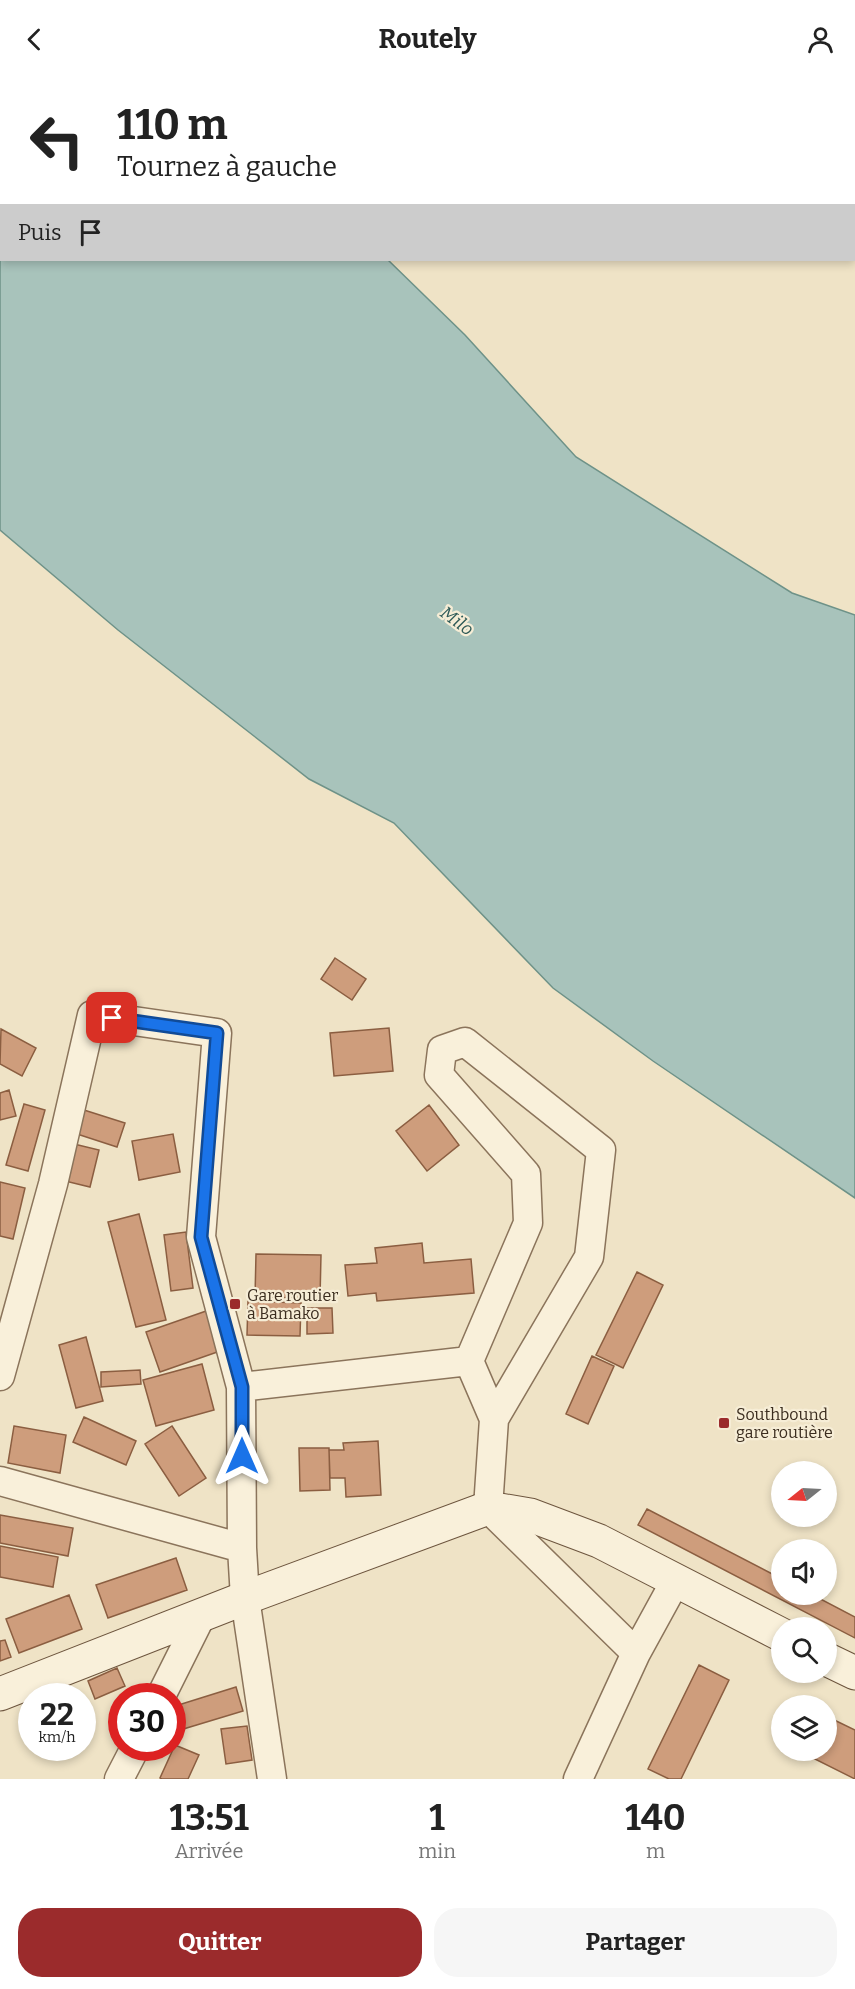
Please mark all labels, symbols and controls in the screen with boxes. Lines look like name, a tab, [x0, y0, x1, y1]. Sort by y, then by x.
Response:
icon: back	[18, 23, 51, 56]
text: Routely	[378, 23, 477, 55]
icon: person	[804, 23, 837, 56]
text: 110 m	[117, 100, 228, 150]
icon: left	[18, 102, 96, 180]
text: Tournez à gauche	[117, 151, 337, 183]
icon: arrive	[74, 216, 107, 249]
text: Puis	[18, 219, 62, 246]
water label: Milo	[436, 602, 478, 640]
pin	[86, 992, 137, 1043]
icon: arrive	[95, 1001, 128, 1034]
place label: Gare routier à Bamako	[247, 1286, 338, 1323]
marker: Gare routier à Bamako	[228, 1297, 242, 1311]
place label: Southbound gare routière	[736, 1405, 833, 1442]
marker: Southbound gare routière	[717, 1416, 731, 1430]
position arrow	[210, 1424, 274, 1488]
north arrow	[771, 1461, 837, 1527]
map controls	[771, 1461, 837, 1761]
button: sound	[771, 1539, 837, 1605]
button: search	[771, 1617, 837, 1683]
speed limit sign: 30	[108, 1683, 186, 1761]
button: layers	[771, 1695, 837, 1761]
text: 22	[40, 1697, 74, 1733]
text: km/h	[38, 1728, 76, 1746]
text: 13:51	[169, 1796, 249, 1840]
text: 1	[429, 1796, 445, 1840]
text: 140	[625, 1796, 686, 1840]
text: Arrivée	[175, 1839, 243, 1863]
text: min	[418, 1839, 456, 1863]
text: m	[646, 1839, 665, 1863]
button: Quitter	[18, 1908, 422, 1977]
button: Partager	[434, 1908, 837, 1977]

